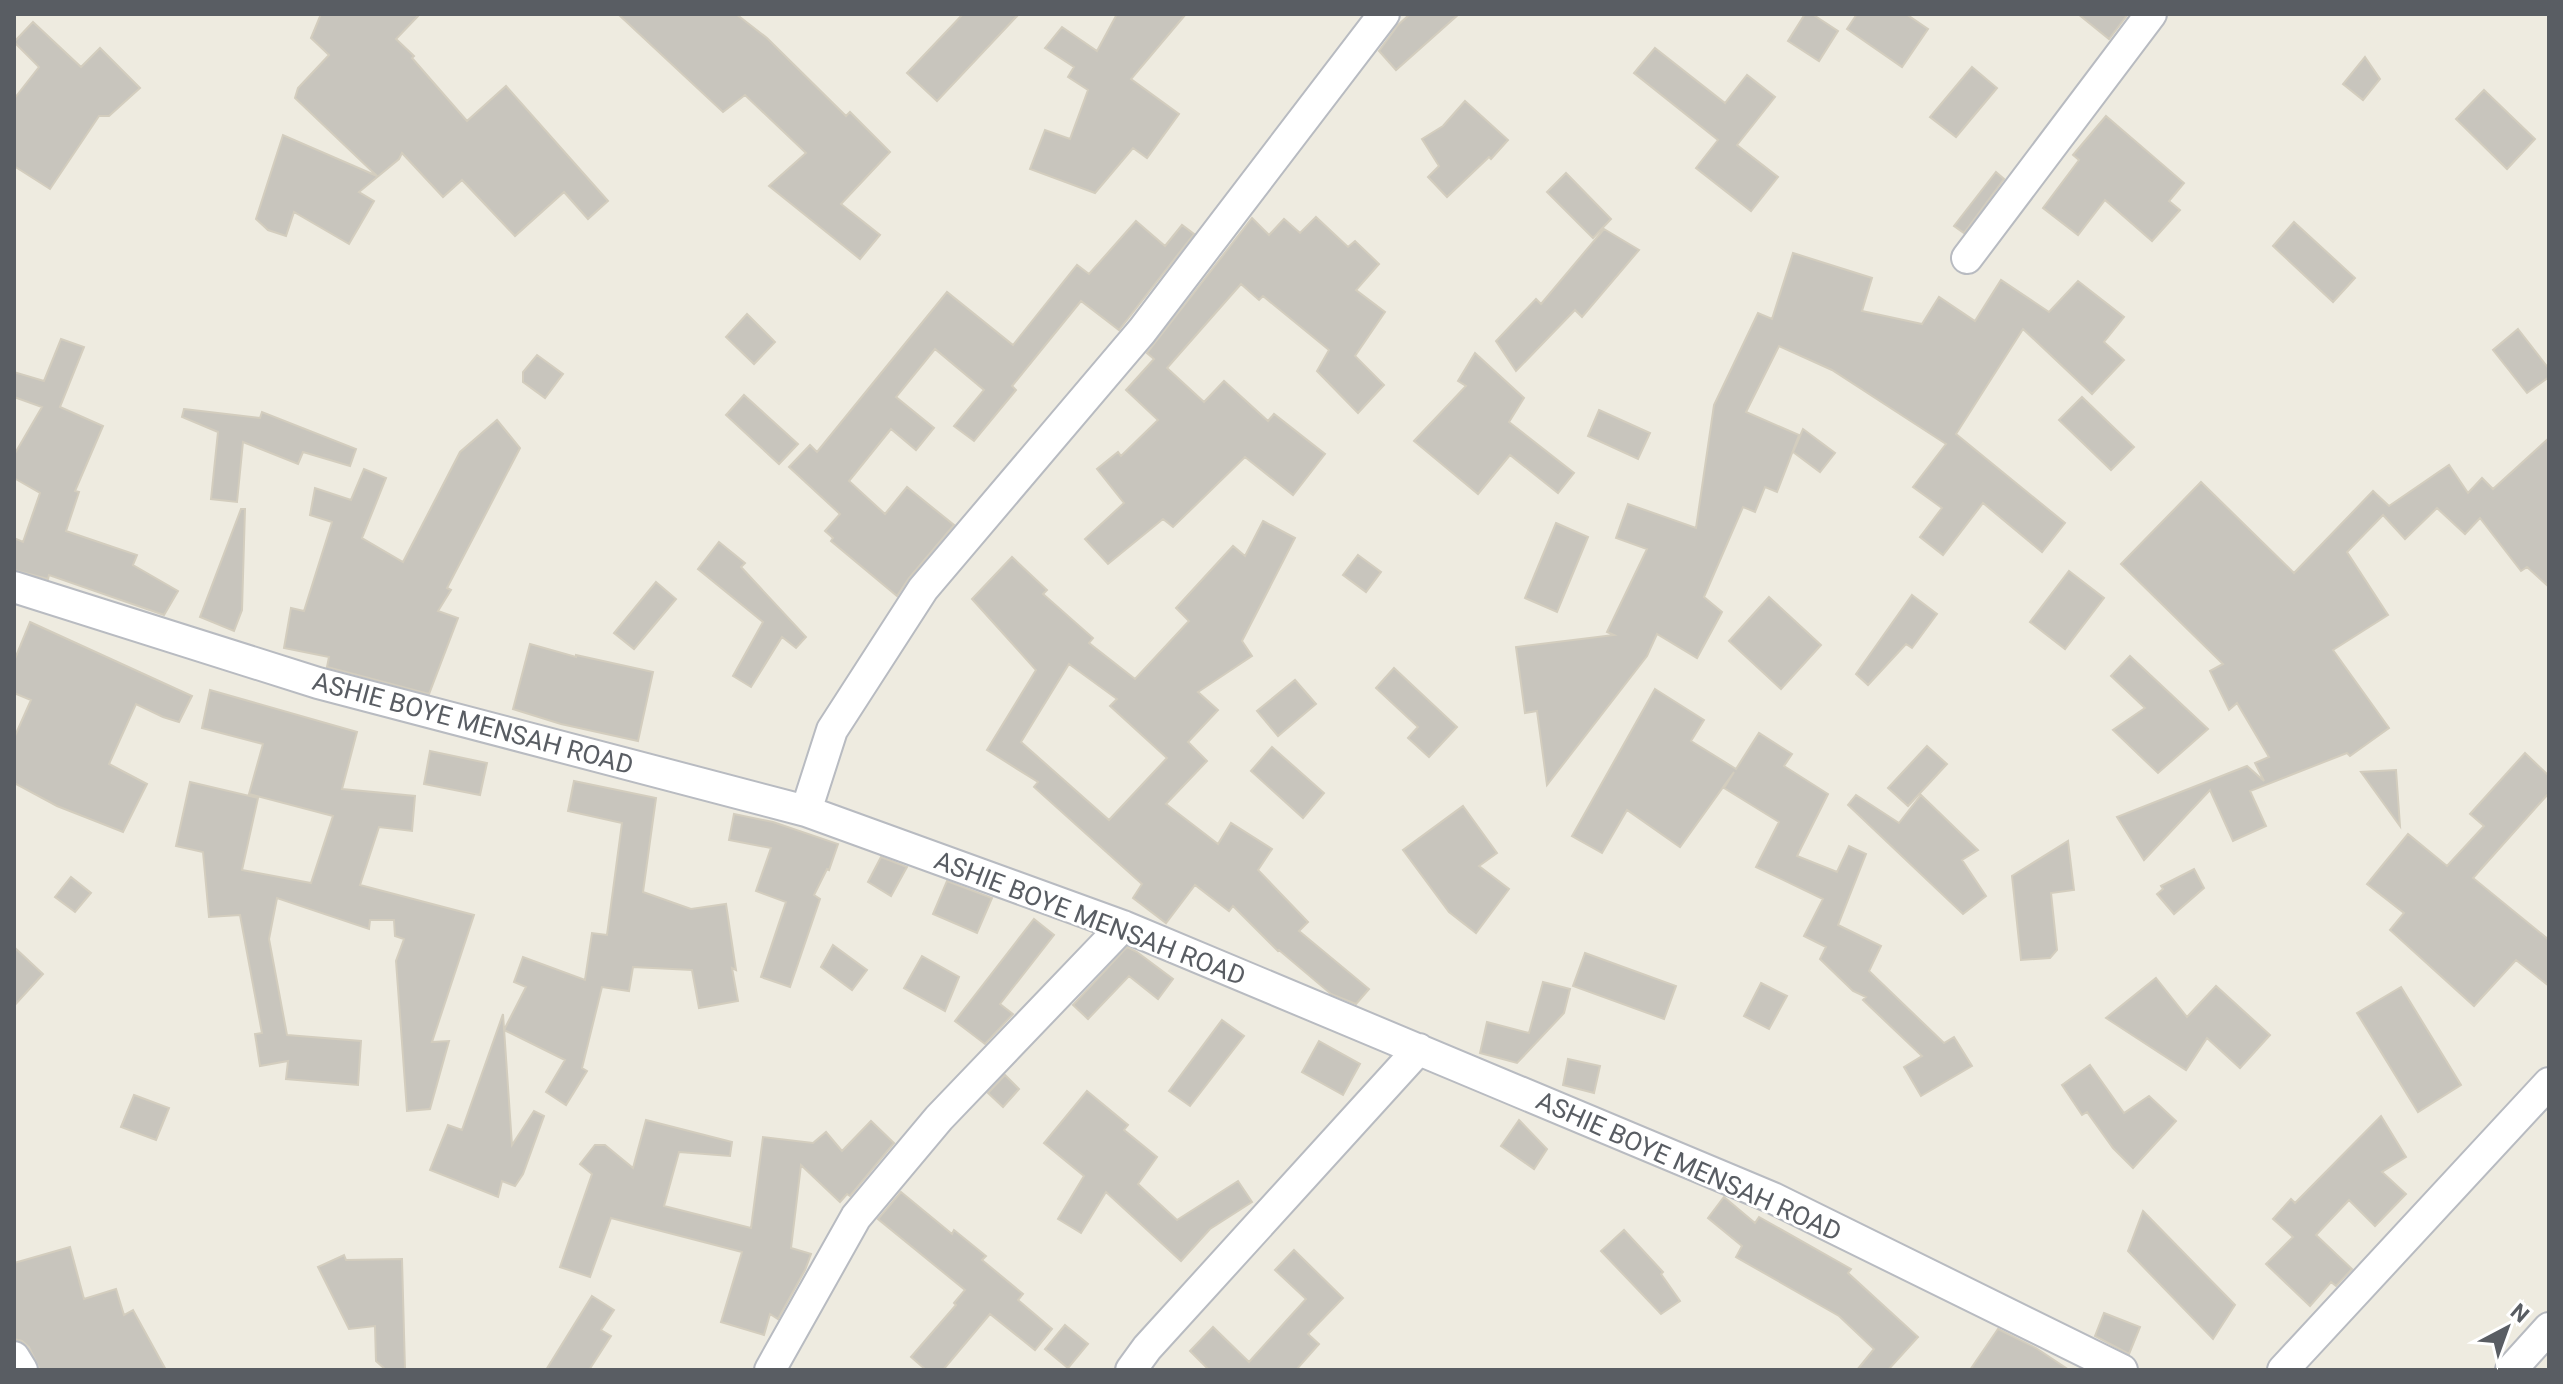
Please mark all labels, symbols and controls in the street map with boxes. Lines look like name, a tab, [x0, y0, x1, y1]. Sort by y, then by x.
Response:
street label: ASHIE BOYE MENSAH ROAD	[309, 666, 637, 780]
street label: ASHIE BOYE MENSAH ROAD	[930, 845, 1250, 991]
street label: ASHIE BOYE MENSAH ROAD	[1532, 1085, 1846, 1247]
north arrow	[2467, 1288, 2547, 1368]
text: N	[2506, 1299, 2534, 1328]

